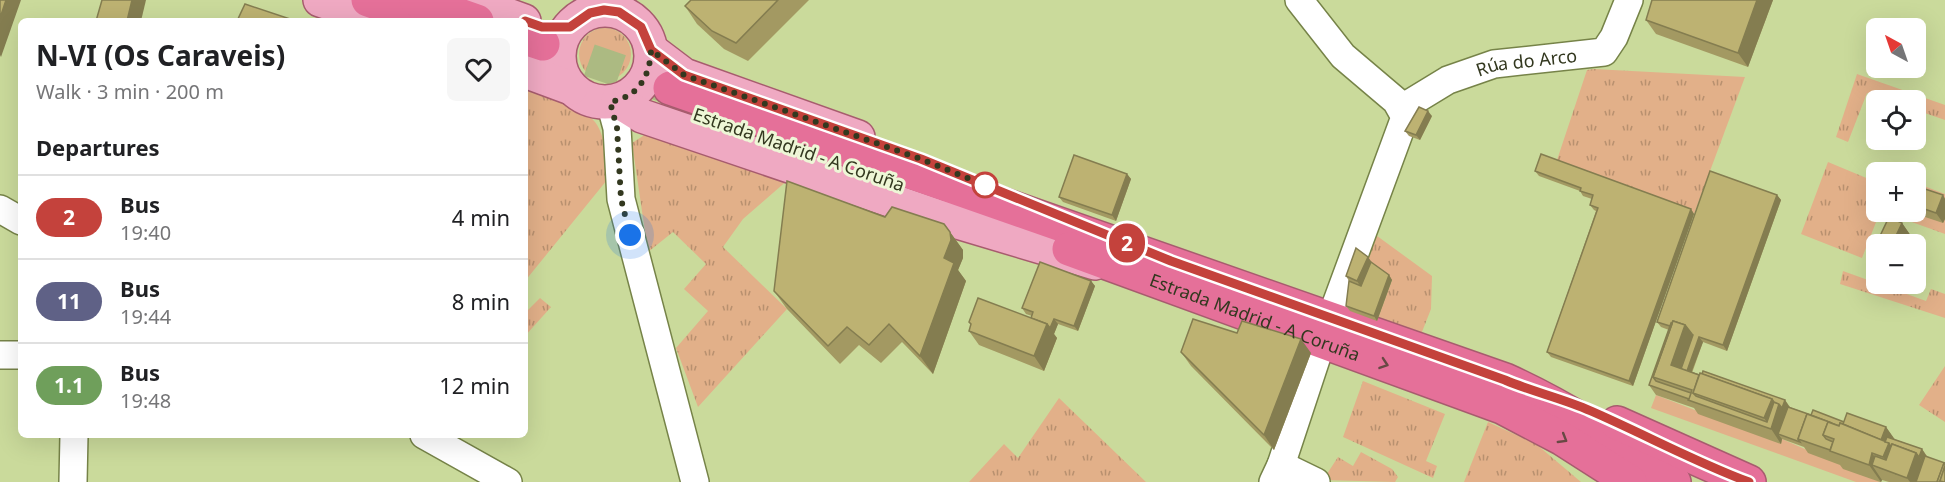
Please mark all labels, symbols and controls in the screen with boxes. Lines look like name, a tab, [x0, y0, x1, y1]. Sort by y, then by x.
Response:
north arrow	[1866, 18, 1926, 78]
map controls	[1866, 18, 1926, 294]
text: N-VI (Os Caraveis)	[36, 36, 285, 74]
button: heart	[447, 38, 510, 101]
street label: Rúa do Arco	[1473, 43, 1578, 81]
text: Walk · 3 min · 200 m	[36, 78, 224, 105]
button: locate	[1866, 90, 1926, 150]
street label: Estrada Madrid - A Coruña	[690, 101, 908, 197]
text: Departures	[36, 132, 160, 162]
button: +	[1866, 162, 1926, 222]
unlabelled marker	[972, 172, 998, 198]
text: Bus	[120, 189, 160, 219]
text: 4 min	[452, 202, 510, 232]
text: 2	[63, 203, 75, 231]
text: 19:40	[120, 219, 171, 246]
your location	[615, 220, 645, 250]
line badge: 2	[1108, 224, 1146, 262]
text: 2	[1121, 229, 1133, 257]
button: −	[1866, 234, 1926, 294]
street label: Estrada Madrid - A Coruña	[1146, 267, 1364, 366]
text: Bus	[120, 273, 160, 303]
text: 8 min	[452, 286, 510, 316]
text: 11	[57, 287, 81, 315]
text: 19:44	[120, 303, 171, 330]
one-way arrow	[1378, 356, 1389, 369]
text: Bus	[120, 357, 160, 387]
text: 12 min	[439, 370, 510, 400]
text: 1.1	[54, 371, 84, 399]
text: 19:48	[120, 387, 171, 414]
one-way arrow	[1557, 432, 1567, 444]

